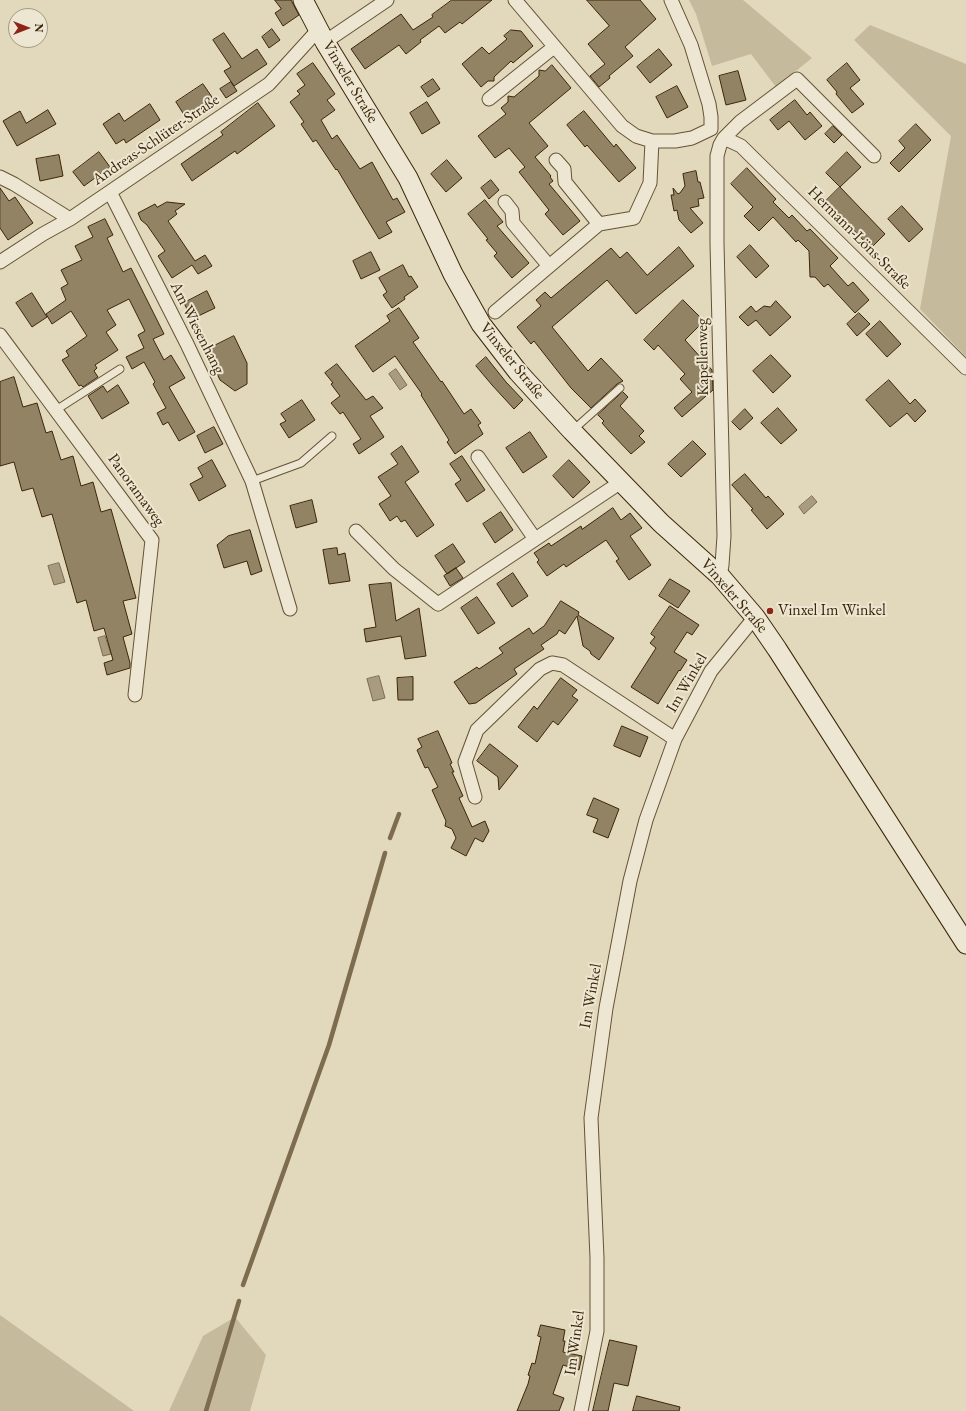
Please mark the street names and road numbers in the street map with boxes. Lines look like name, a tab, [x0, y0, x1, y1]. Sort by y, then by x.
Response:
street label: Vinxeler Straße	[318, 37, 382, 127]
street label: Andreas-Schlüter-Straße	[89, 90, 223, 190]
street label: Hermann-Löns-Straße	[803, 182, 915, 294]
street label: Am Wiesenhang	[165, 279, 229, 377]
street label: Kapellenweg	[693, 318, 713, 396]
street label: Vinxeler Straße	[475, 319, 549, 403]
street label: Panoramaweg	[103, 450, 169, 530]
street label: Vinxeler Straße	[696, 555, 772, 637]
street label: Im Winkel	[662, 650, 712, 716]
street label: Im Winkel	[576, 962, 606, 1030]
street label: Im Winkel	[561, 1309, 589, 1377]

